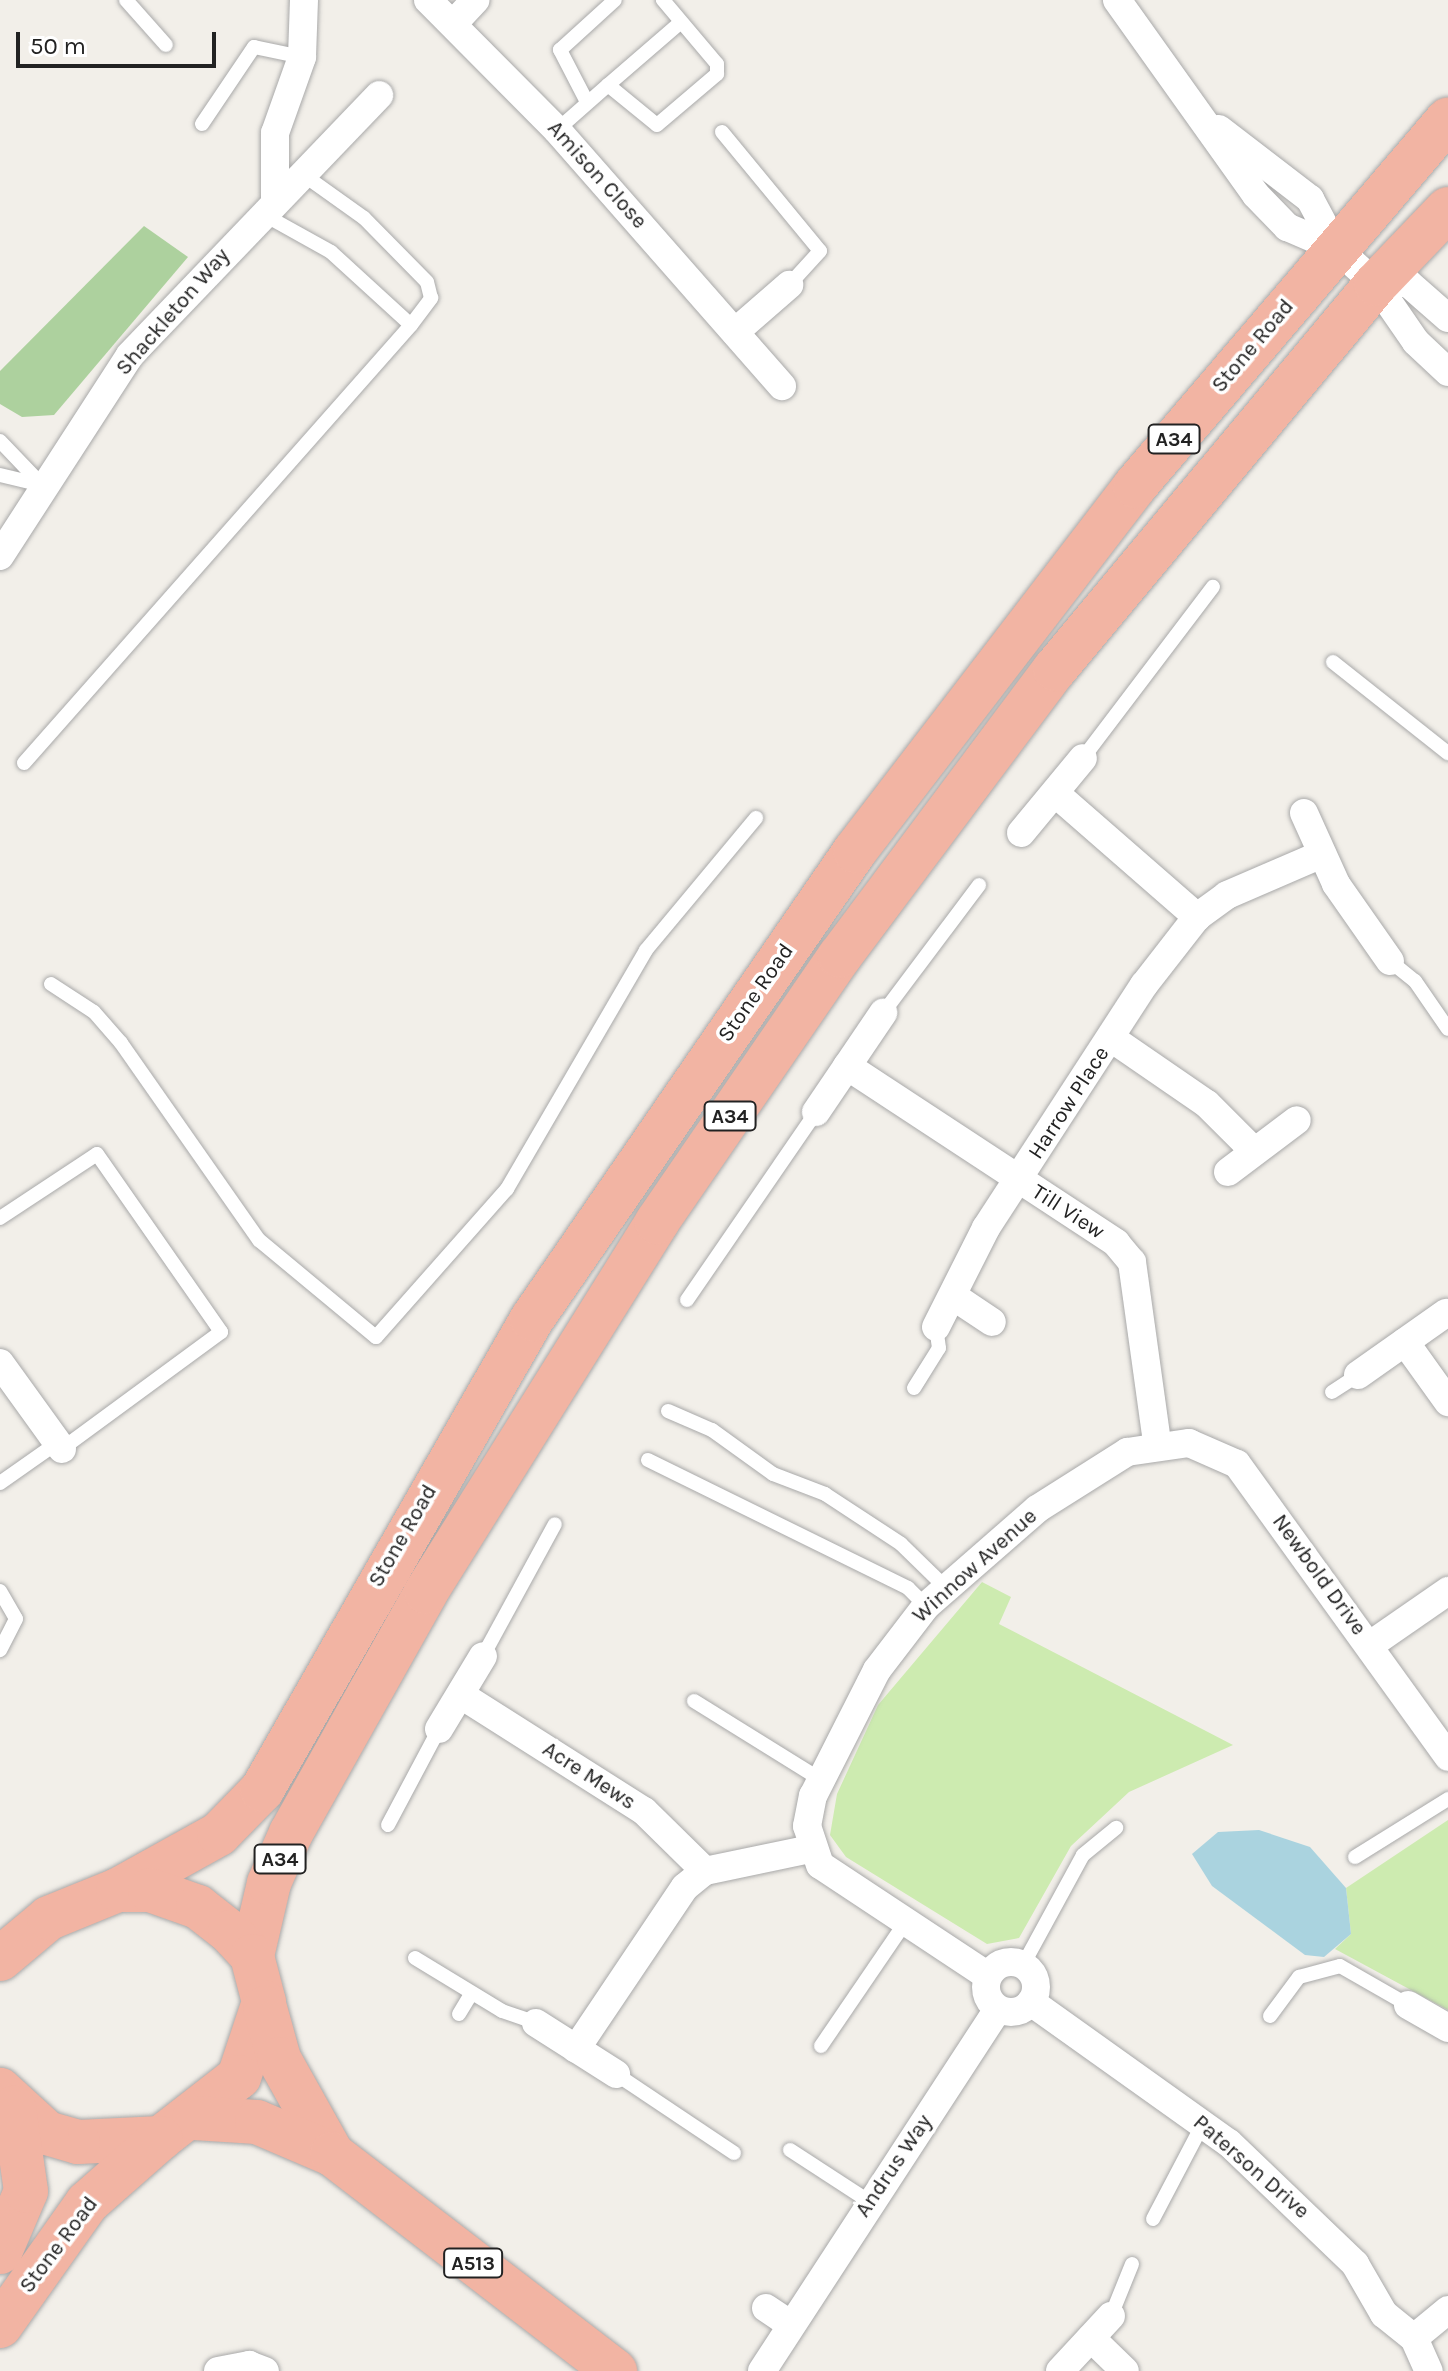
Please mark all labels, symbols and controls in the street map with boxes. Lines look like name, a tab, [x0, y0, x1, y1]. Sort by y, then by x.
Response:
scale bar	[20, 16, 220, 66]
text: 50 m	[30, 32, 86, 60]
street label: Amison Close	[542, 115, 652, 235]
street label: Shackleton Way	[111, 243, 235, 381]
street label: Stone Road	[1206, 294, 1300, 398]
road number: A34	[1146, 423, 1202, 455]
street label: Stone Road	[712, 939, 800, 1047]
street label: Harrow Place	[1023, 1042, 1115, 1164]
road number: A34	[702, 1100, 758, 1132]
street label: Till View	[1027, 1179, 1109, 1245]
street label: Stone Road	[363, 1480, 443, 1592]
street label: Winnow Avenue	[907, 1503, 1043, 1629]
street label: Newbold Drive	[1266, 1509, 1372, 1641]
street label: Acre Mews	[537, 1736, 641, 1816]
road number: A34	[252, 1843, 308, 1875]
street label: Paterson Drive	[1188, 2109, 1314, 2225]
street label: Andrus Way	[850, 2110, 938, 2222]
street label: Stone Road	[14, 2192, 104, 2298]
road number: A513	[443, 2247, 503, 2279]

